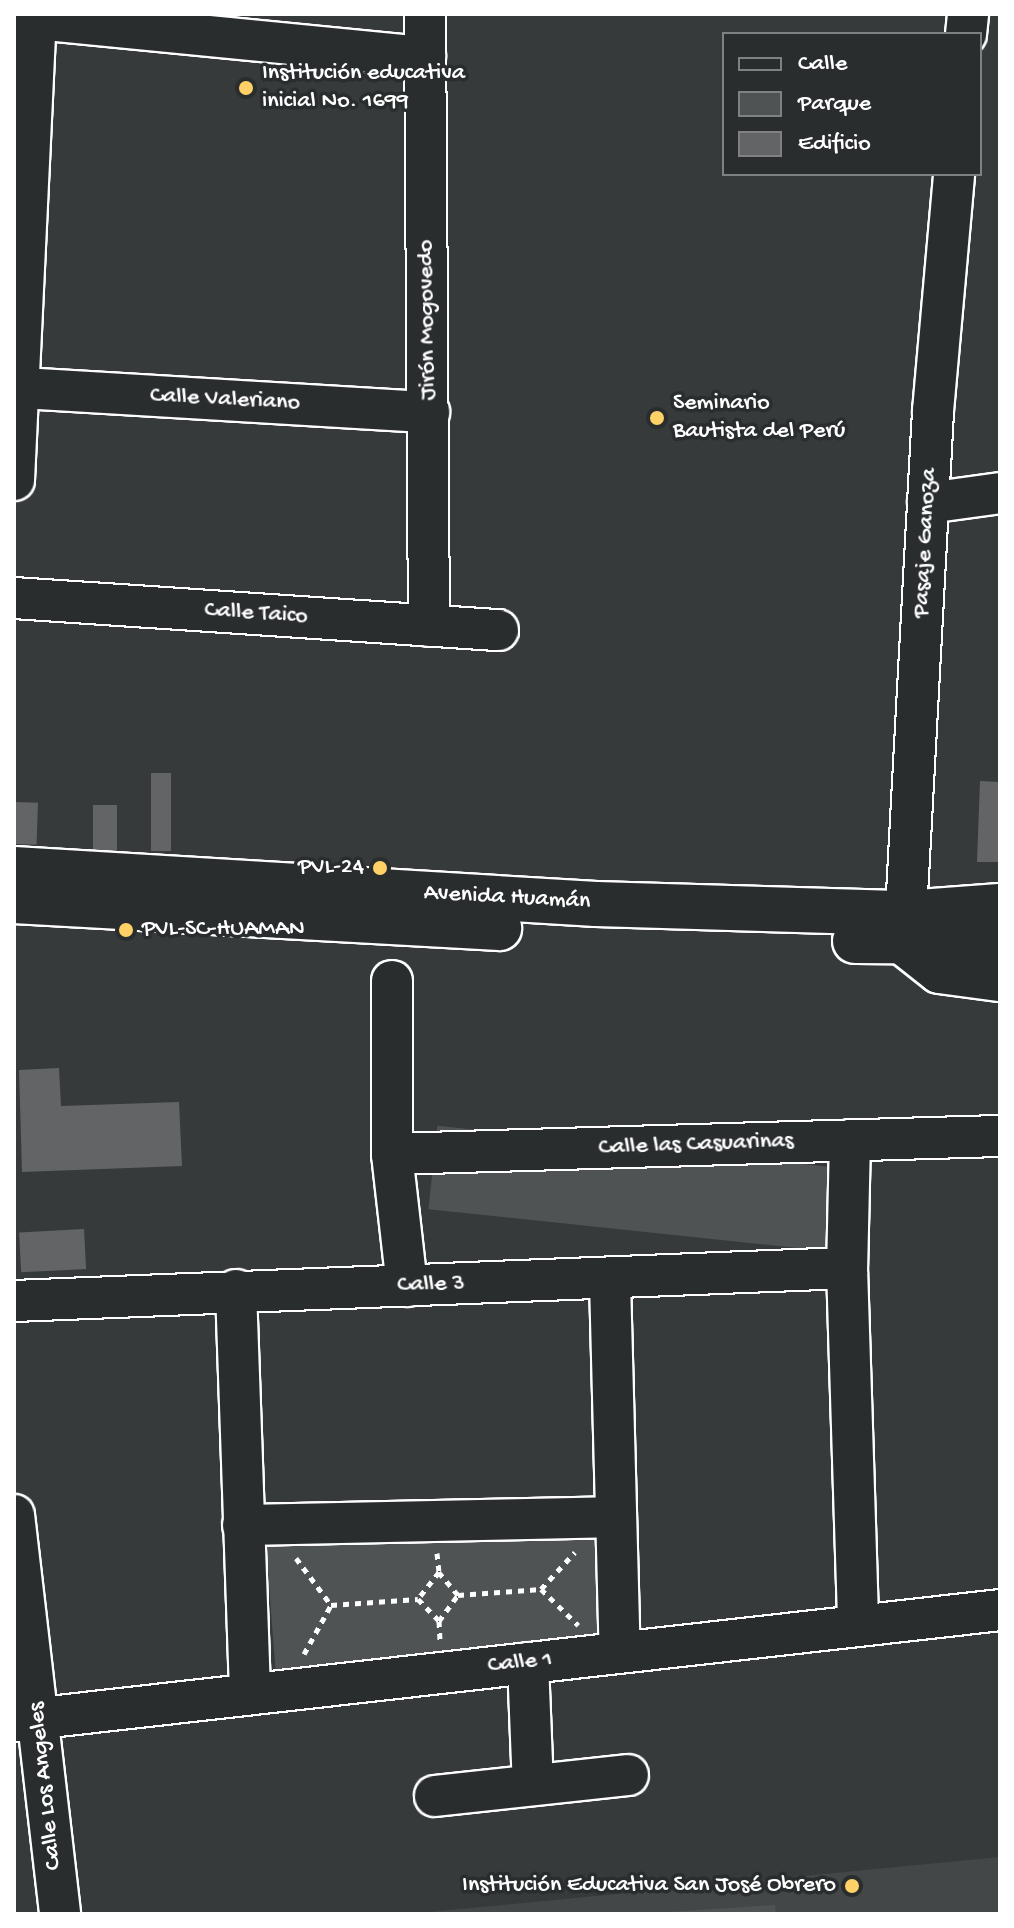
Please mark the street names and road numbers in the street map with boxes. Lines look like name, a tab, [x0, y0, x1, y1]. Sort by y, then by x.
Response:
street label: Jirón Mogovedo	[412, 239, 444, 401]
street label: Calle Valeriano	[149, 382, 301, 418]
street label: Pasaje Ganoza	[908, 467, 944, 619]
street label: Calle Taico	[203, 596, 309, 632]
street label: Avenida Huamán	[423, 879, 591, 917]
street label: Calle las Casuarinas	[598, 1127, 794, 1163]
street label: Calle 3	[397, 1270, 465, 1300]
street label: Calle 1	[486, 1645, 554, 1681]
street label: Calle Los Angeles	[23, 1701, 69, 1871]

